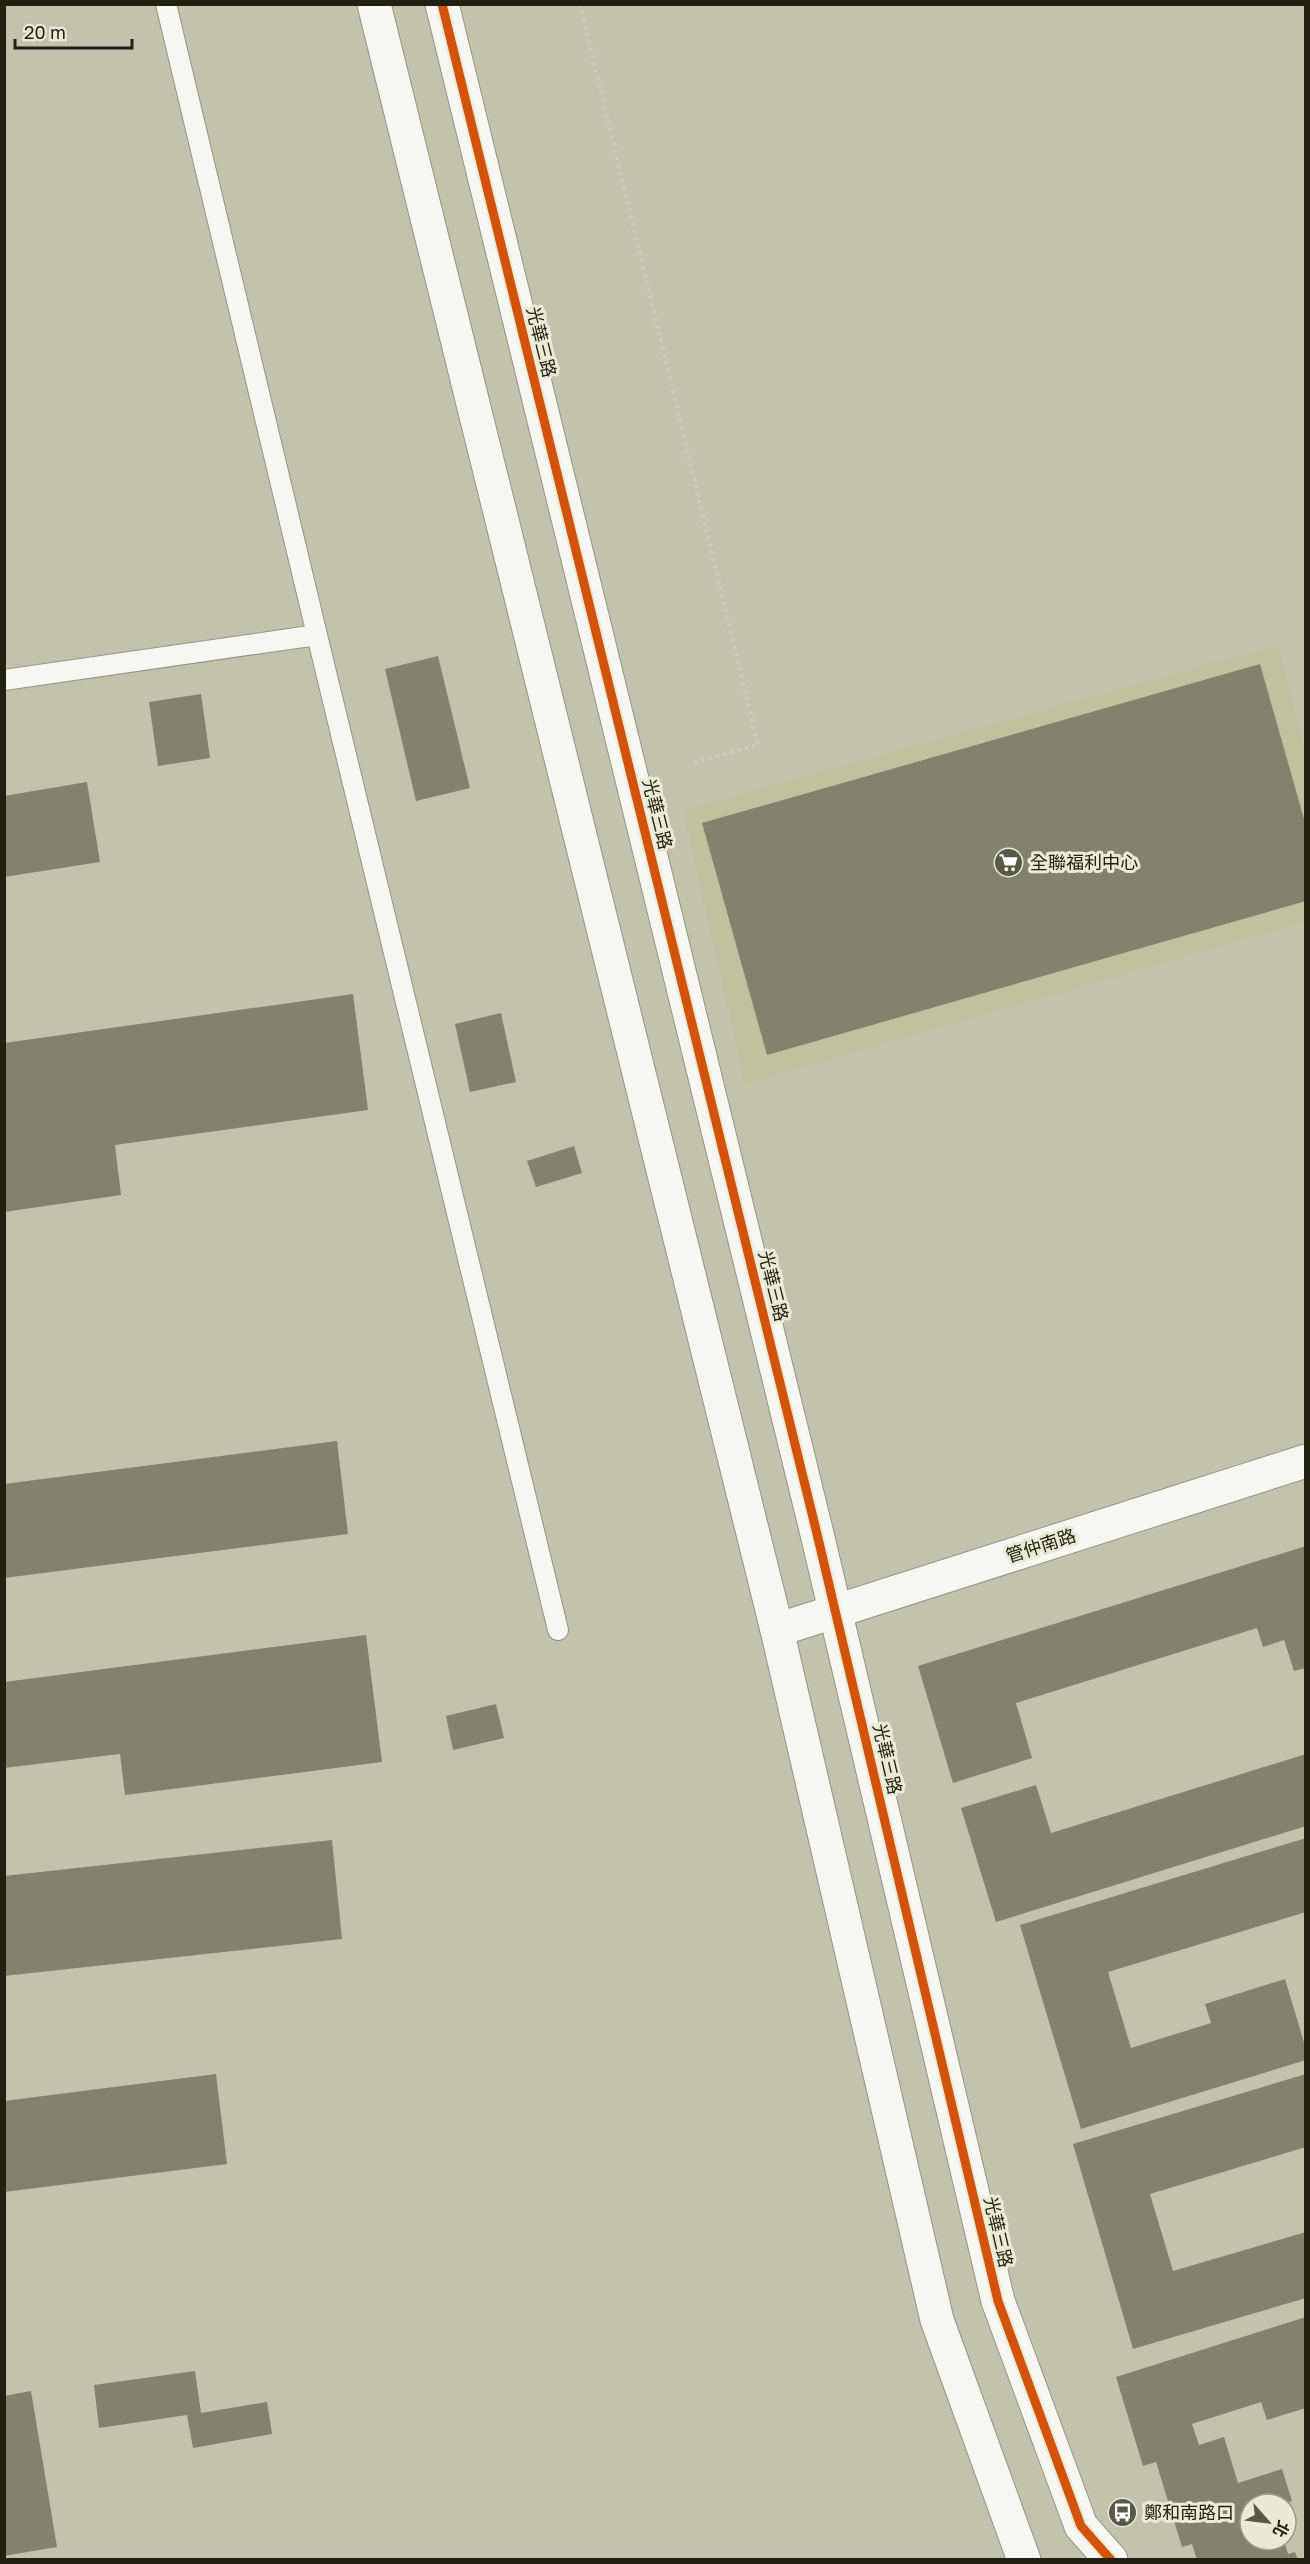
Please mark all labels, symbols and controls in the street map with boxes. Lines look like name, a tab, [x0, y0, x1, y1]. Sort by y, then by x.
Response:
scale bar	[15, 12, 132, 50]
text: 20 m	[24, 21, 66, 43]
street label: 光華三路	[523, 304, 561, 379]
street label: 光華三路	[639, 776, 677, 851]
supermarket icon: 全聯福利中心	[993, 847, 1025, 879]
place label: 全聯福利中心	[1030, 851, 1138, 873]
street label: 光華三路	[755, 1248, 793, 1323]
street label: 管仲南路	[1003, 1523, 1078, 1567]
street label: 光華三路	[869, 1721, 907, 1796]
street label: 光華三路	[980, 2194, 1018, 2269]
north arrow	[1238, 2492, 1298, 2552]
bus stop icon: 鄭和南路口	[1107, 2497, 1139, 2529]
place label: 鄭和南路口	[1144, 2501, 1234, 2523]
text: 北	[1269, 2517, 1294, 2541]

